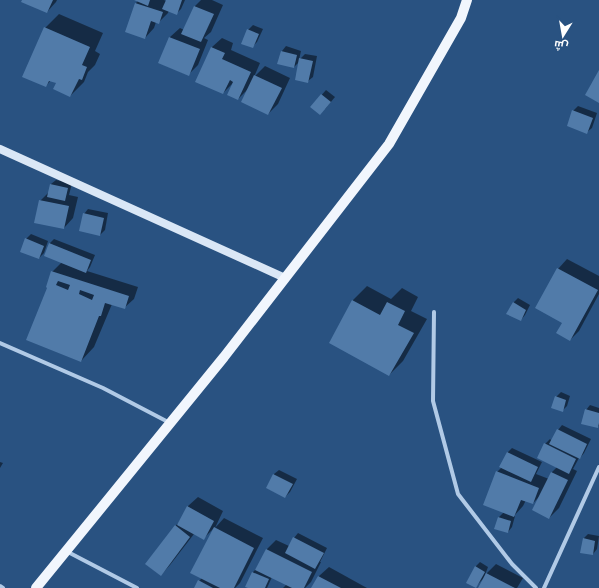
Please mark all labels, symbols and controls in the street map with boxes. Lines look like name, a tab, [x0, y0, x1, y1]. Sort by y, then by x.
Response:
north arrow	[543, 16, 583, 56]
text: ش	[553, 37, 570, 54]

